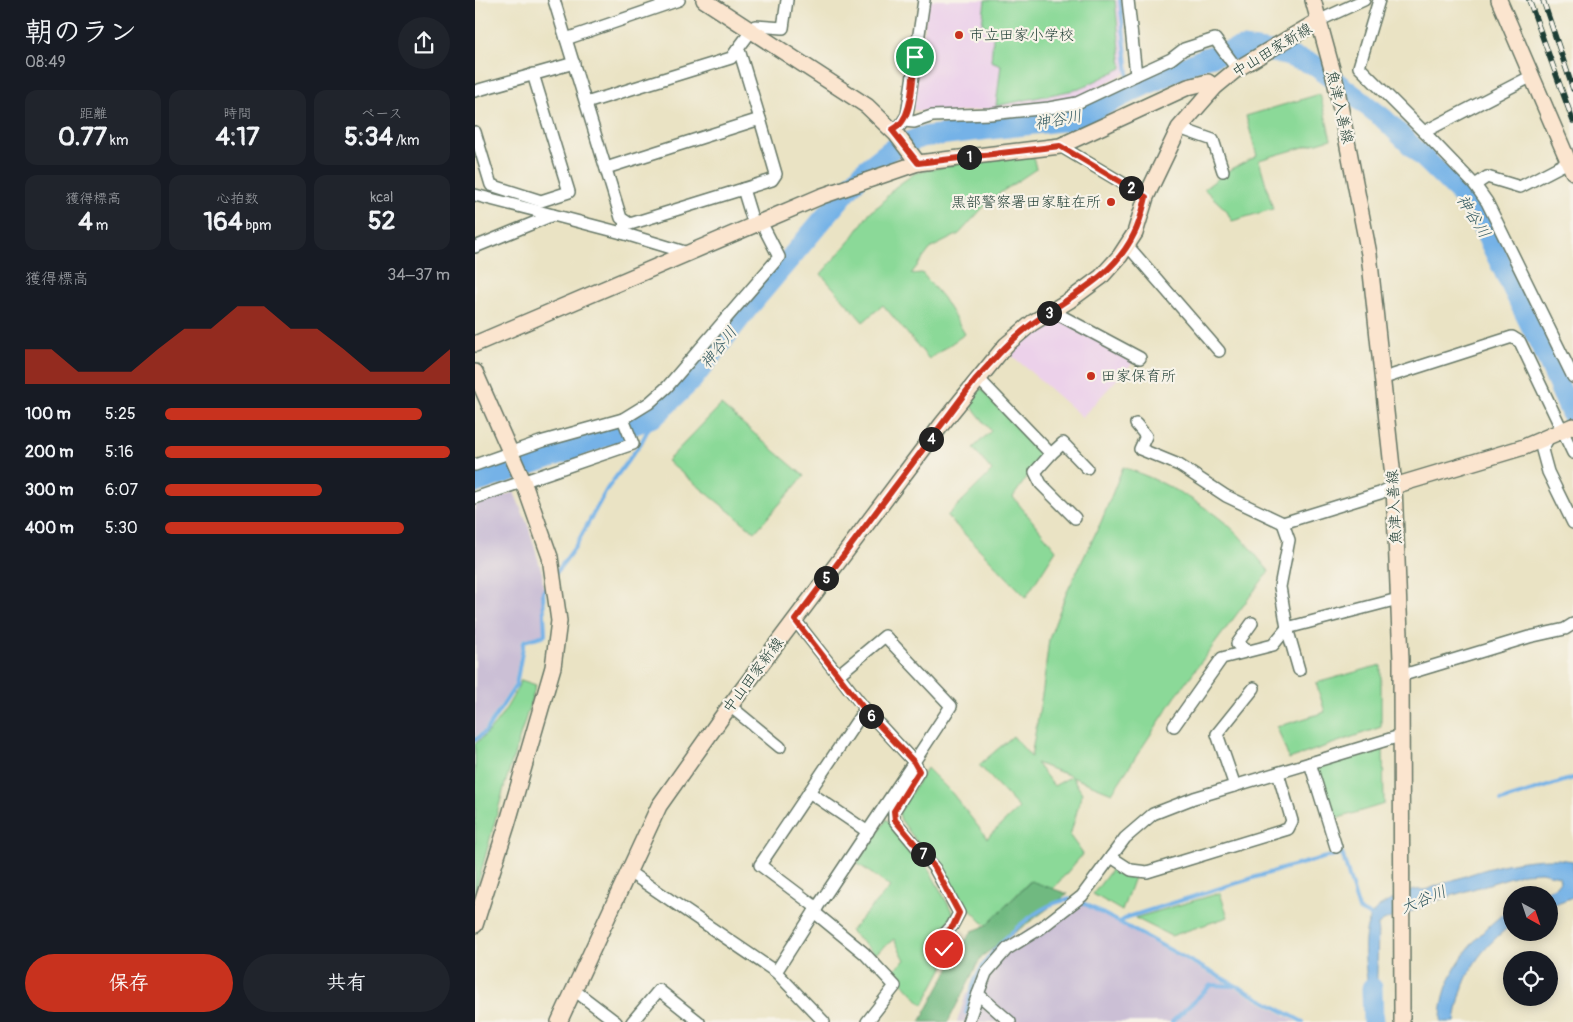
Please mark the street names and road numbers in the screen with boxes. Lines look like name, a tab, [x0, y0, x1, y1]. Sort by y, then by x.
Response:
street label: 中山田家新線	[1229, 19, 1316, 82]
street label: 魚津入善線	[1322, 68, 1357, 146]
street label: 魚津入善線	[1383, 469, 1406, 545]
street label: 中山田家新線	[719, 634, 788, 717]

